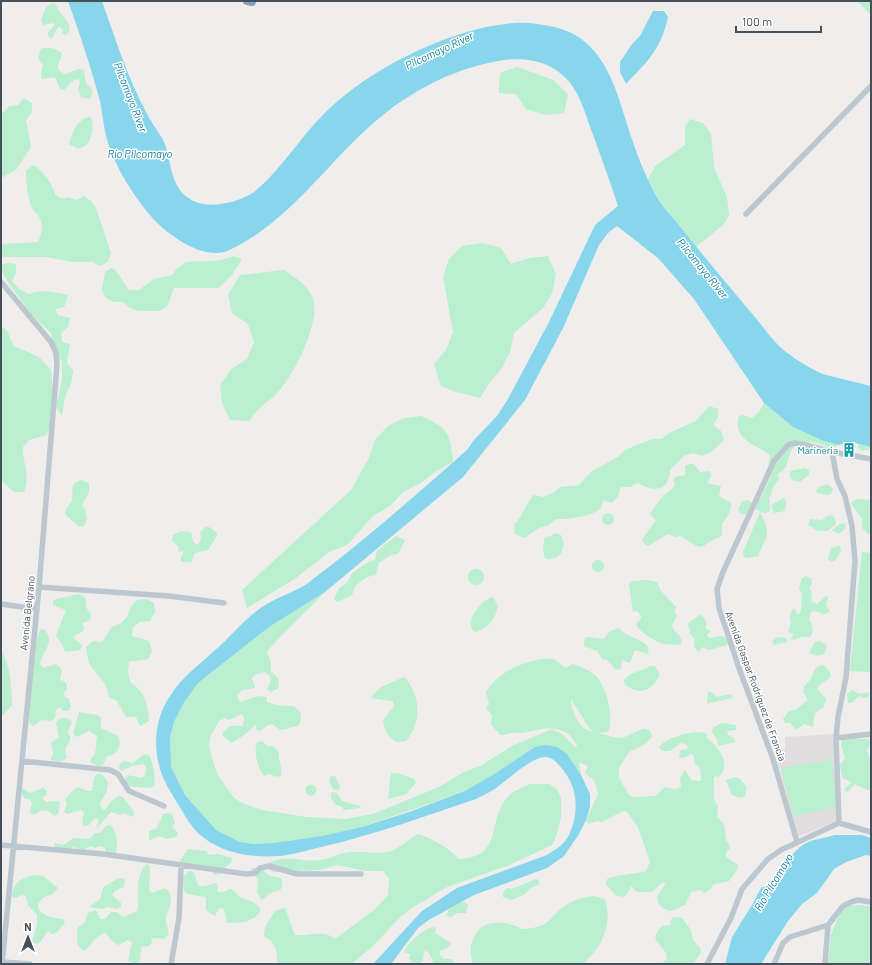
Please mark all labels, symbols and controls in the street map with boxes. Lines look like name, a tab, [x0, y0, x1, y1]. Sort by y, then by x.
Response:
scale bar	[736, 8, 821, 34]
text: 100 m	[742, 14, 772, 28]
water label: Pilcomayo River	[403, 28, 476, 72]
water label: Pilcomayo River	[112, 60, 151, 135]
water label: Río Pilcomayo	[108, 147, 173, 160]
water label: Pilcomayo River	[675, 235, 732, 302]
building icon: Marineria	[841, 442, 857, 458]
place label: Marineria	[798, 444, 838, 456]
street label: Avenida Belgrano	[17, 575, 37, 651]
street label: Avenida Gaspar Rodríguez de Francia	[723, 609, 789, 763]
water label: Río Pilcomayo	[751, 851, 795, 913]
north arrow	[8, 917, 48, 957]
text: N	[24, 920, 32, 933]

